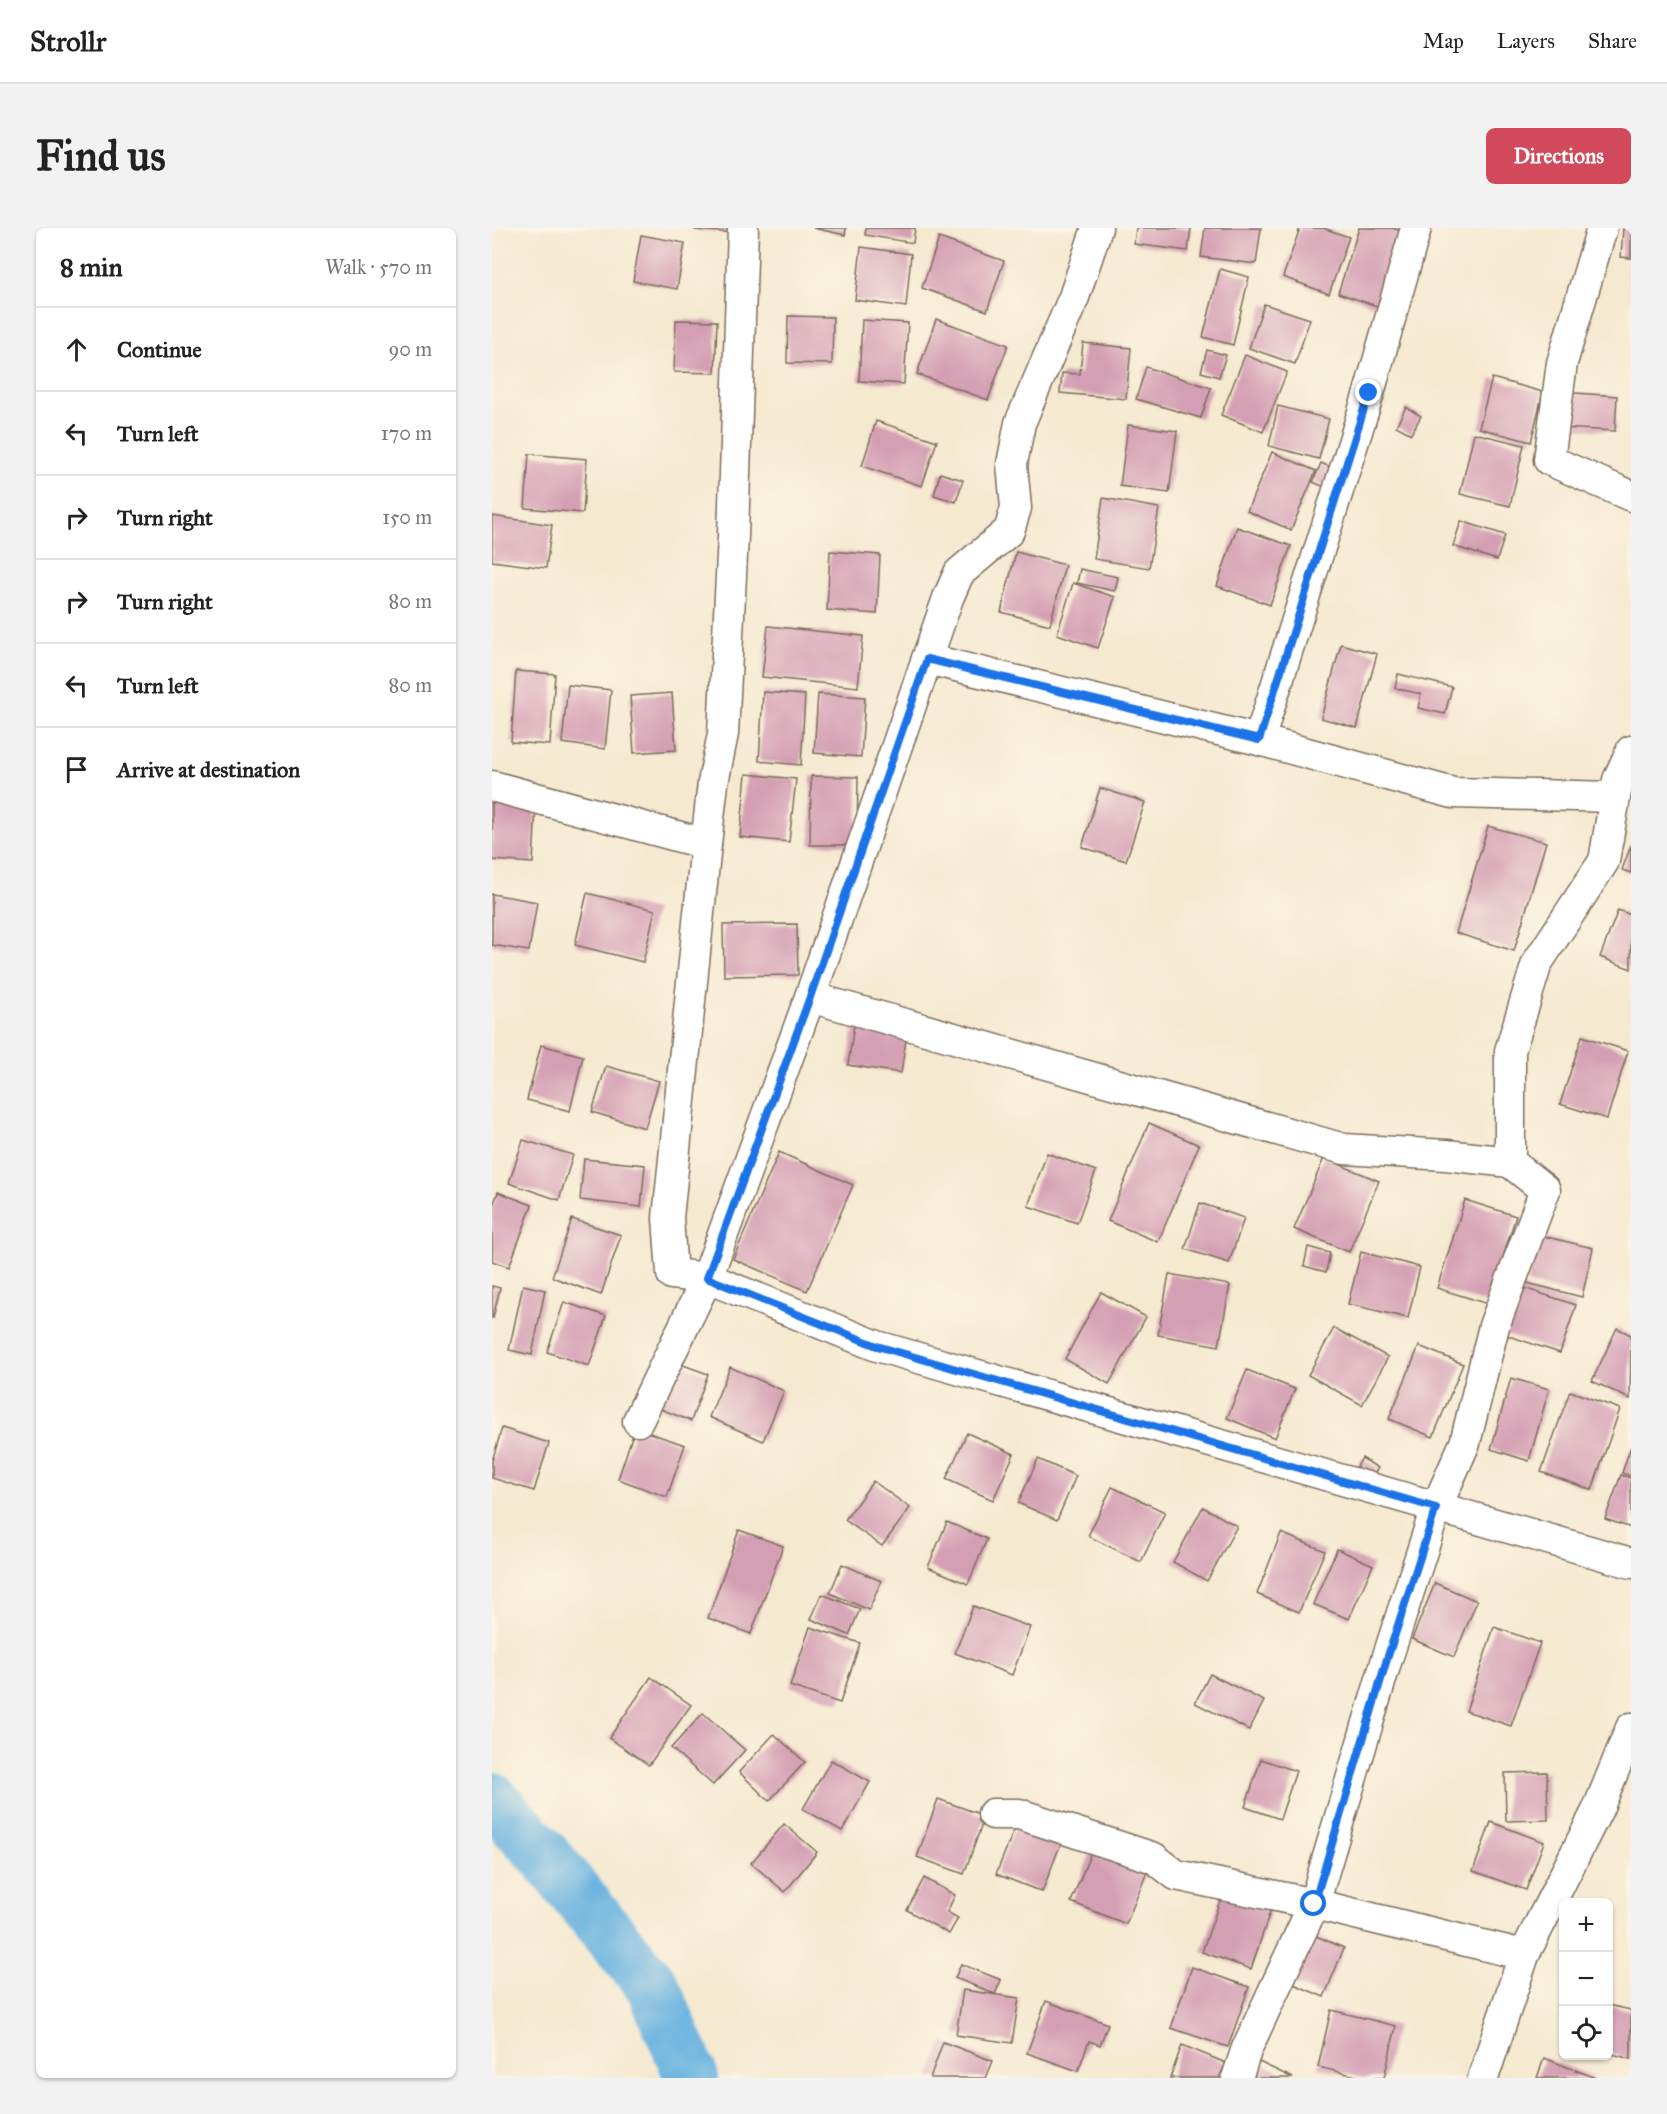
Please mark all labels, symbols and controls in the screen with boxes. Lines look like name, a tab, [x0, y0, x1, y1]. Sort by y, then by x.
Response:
text: Strollr	[30, 24, 106, 59]
text: Map	[1423, 28, 1464, 54]
text: Layers	[1497, 28, 1555, 54]
text: Share	[1588, 28, 1637, 54]
button: Directions	[1486, 128, 1631, 184]
text: Find us	[36, 130, 166, 182]
text: 8 min	[60, 251, 123, 283]
text: Walk · 570 m	[325, 255, 432, 279]
icon: ahead	[60, 333, 93, 366]
text: Continue	[117, 336, 202, 363]
text: 90 m	[389, 337, 432, 361]
route end	[1355, 379, 1381, 405]
icon: left	[60, 417, 93, 450]
text: Turn left	[117, 420, 199, 447]
text: 170 m	[381, 421, 432, 445]
icon: right	[60, 501, 93, 534]
text: Turn right	[117, 504, 213, 531]
text: 150 m	[382, 505, 432, 529]
icon: right	[60, 585, 93, 618]
text: Turn right	[117, 588, 213, 615]
text: 80 m	[389, 589, 432, 613]
icon: left	[60, 669, 93, 702]
text: Turn left	[117, 672, 199, 699]
text: 80 m	[389, 673, 432, 697]
icon: arrive	[60, 753, 93, 786]
text: Arrive at destination	[117, 756, 300, 783]
route start	[1300, 1890, 1326, 1916]
map controls	[1559, 1898, 1613, 2060]
button: +	[1559, 1898, 1613, 1952]
button: −	[1559, 1952, 1613, 2006]
button: locate	[1559, 2006, 1613, 2060]

